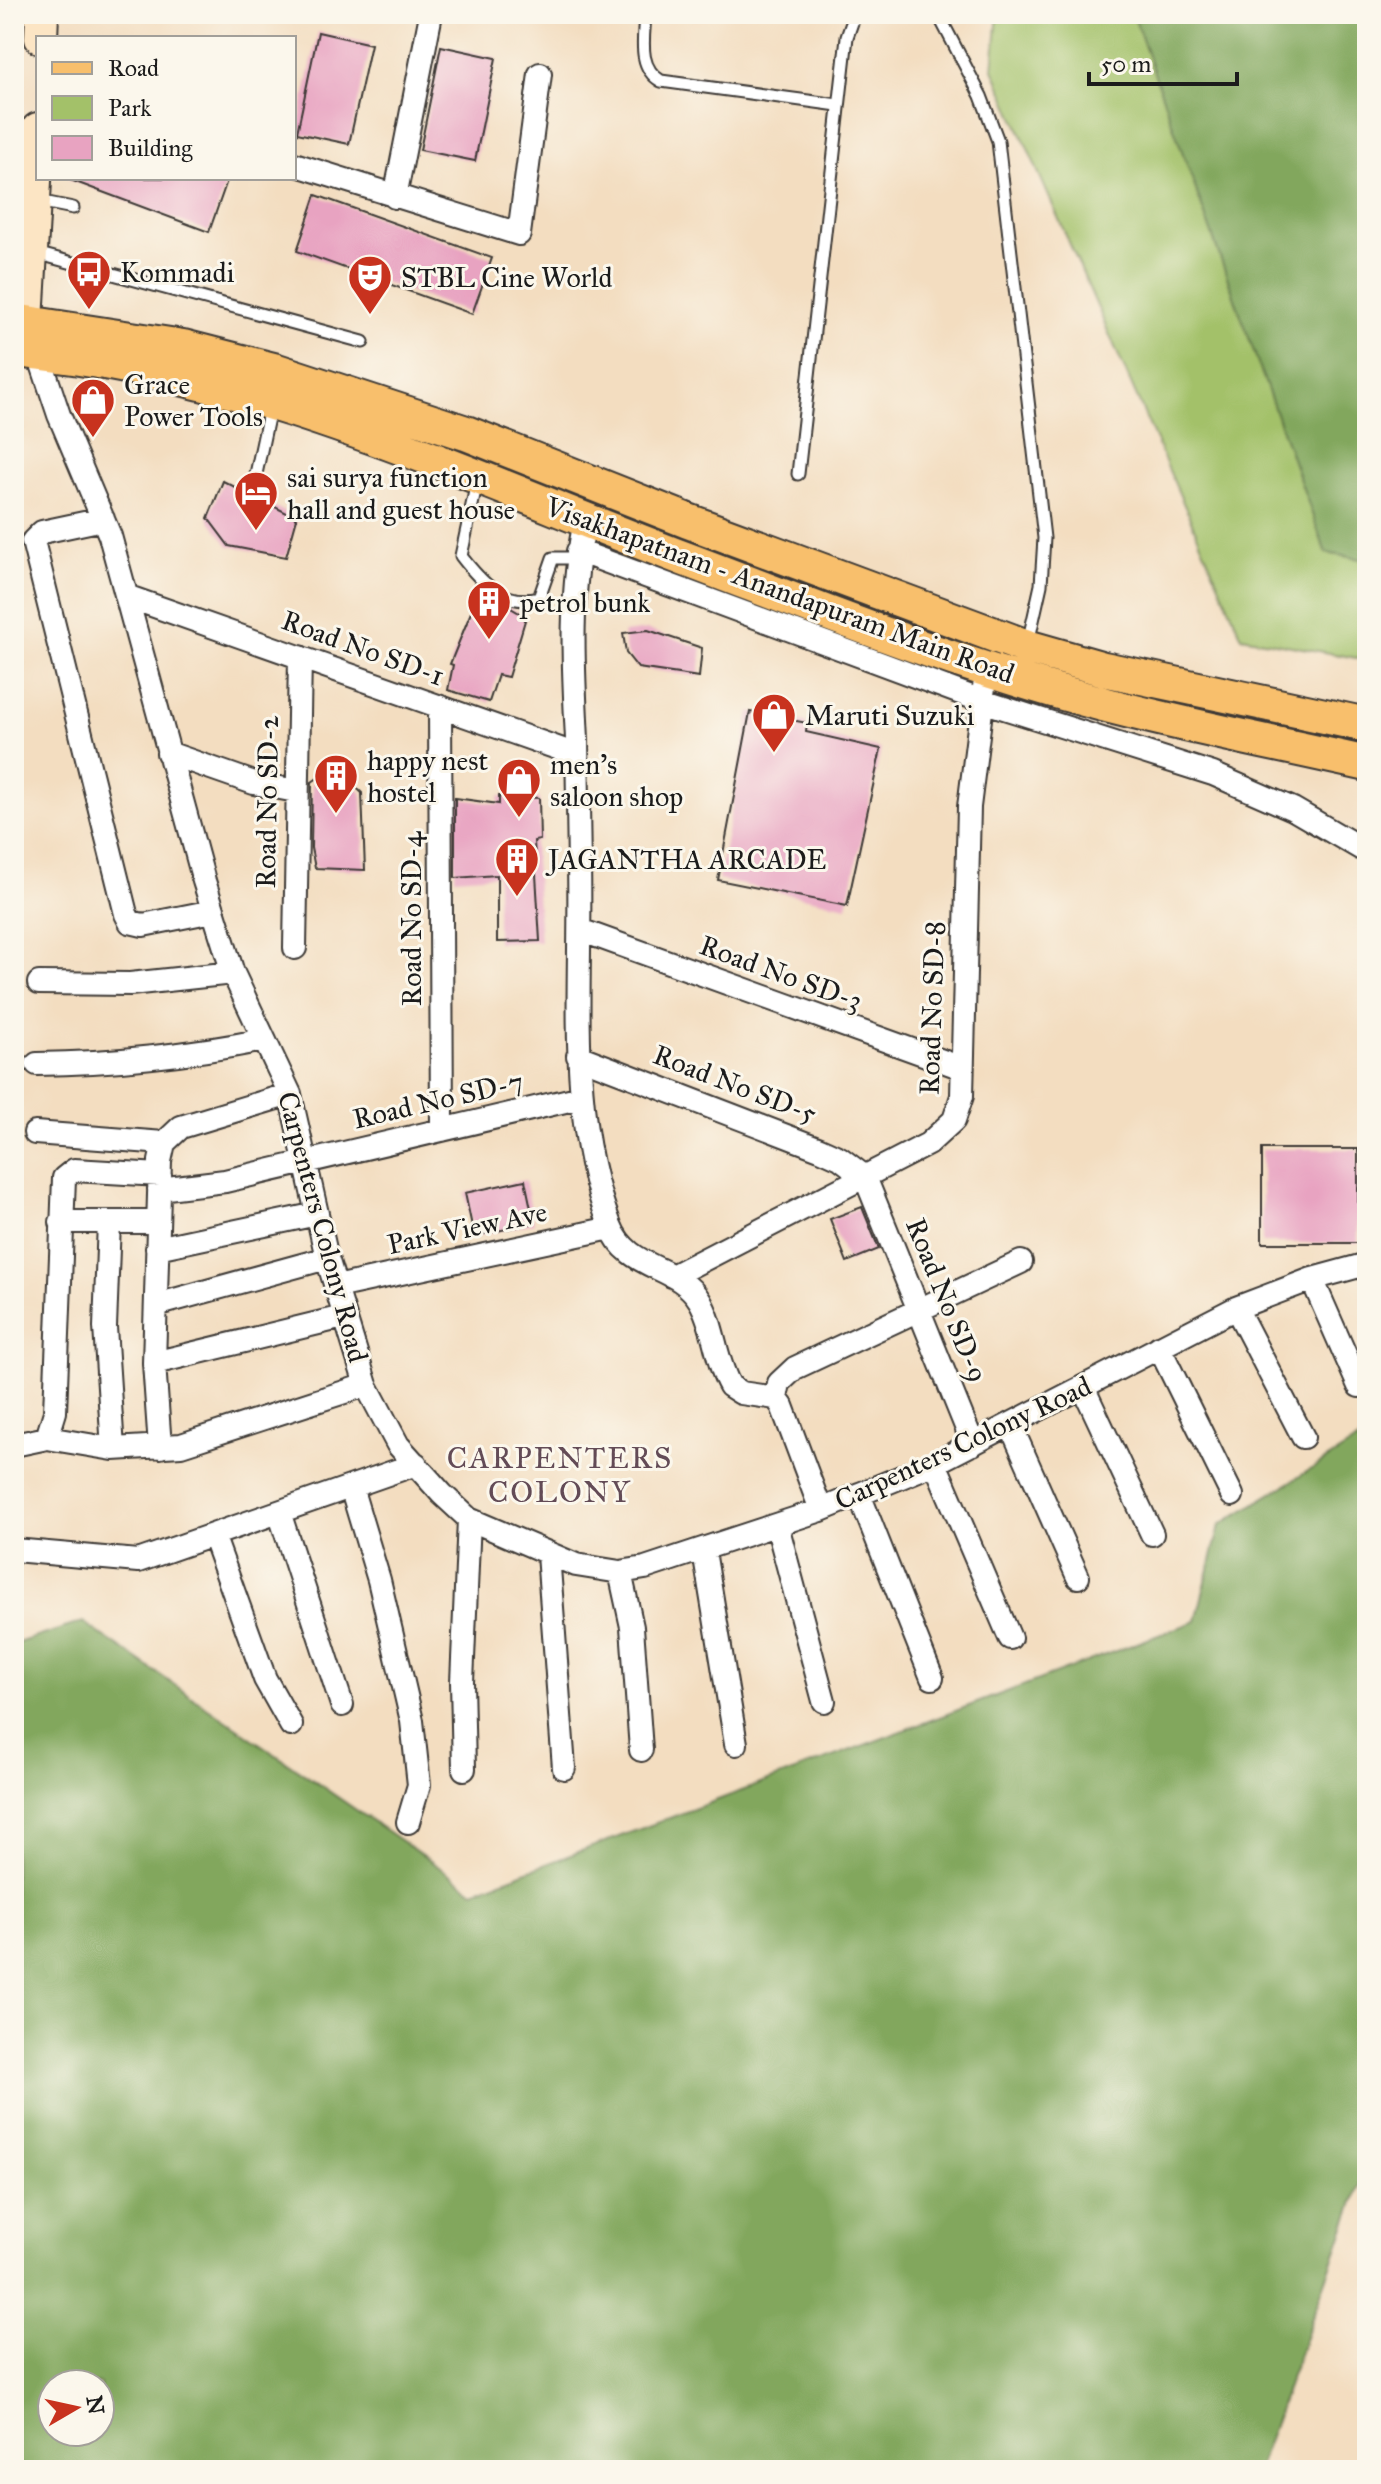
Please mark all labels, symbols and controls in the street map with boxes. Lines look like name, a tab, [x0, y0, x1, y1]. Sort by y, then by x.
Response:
legend	[36, 36, 296, 180]
scale bar	[1089, 36, 1237, 86]
text: 50 m	[1101, 49, 1151, 79]
text: Road	[108, 53, 159, 83]
text: Park	[108, 93, 152, 123]
text: Building	[108, 133, 193, 163]
bus stop icon: Kommadi	[65, 248, 113, 311]
theatre icon: STBL Cine World	[346, 253, 394, 316]
place label: Kommadi	[120, 255, 235, 290]
place label: STBL Cine World	[401, 260, 613, 295]
place label: Grace Power Tools	[124, 367, 263, 434]
shop icon: Grace Power Tools	[69, 376, 117, 439]
place label: sai surya function hall and guest house	[287, 460, 515, 527]
hotel icon: sai surya function hall and guest house	[232, 469, 280, 532]
street label: Visakhapatnam - Anandapuram Main Road	[540, 488, 1019, 691]
building icon: petrol bunk	[465, 578, 513, 641]
place label: petrol bunk	[519, 585, 650, 620]
street label: Road No SD-1	[277, 602, 449, 694]
shop icon: Maruti Suzuki	[750, 691, 798, 754]
place label: Maruti Suzuki	[805, 698, 975, 733]
street label: Road No SD-2	[248, 715, 286, 889]
place label: happy nest hostel	[367, 743, 488, 810]
place label: men's saloon shop	[550, 747, 683, 814]
building icon: happy nest hostel	[312, 752, 360, 815]
shop icon: men's saloon shop	[495, 756, 543, 819]
street label: Road No SD-4	[394, 830, 429, 1006]
building icon: JAGANTHA ARCADE	[493, 835, 541, 898]
place label: JAGANTHA ARCADE	[545, 842, 826, 877]
street label: Road No SD-8	[911, 920, 953, 1096]
street label: Road No SD-3	[695, 927, 867, 1019]
street label: Road No SD-5	[648, 1037, 822, 1131]
street label: Road No SD-7	[349, 1063, 527, 1137]
street label: Carpenters Colony Road	[270, 1088, 376, 1366]
street label: Park View Ave	[384, 1194, 550, 1262]
street label: Road No SD-9	[898, 1213, 996, 1387]
street label: Carpenters Colony Road	[829, 1368, 1097, 1518]
district label: CARPENTERS COLONY	[447, 1440, 673, 1510]
north arrow	[36, 2368, 116, 2448]
text: N	[80, 2394, 110, 2417]

